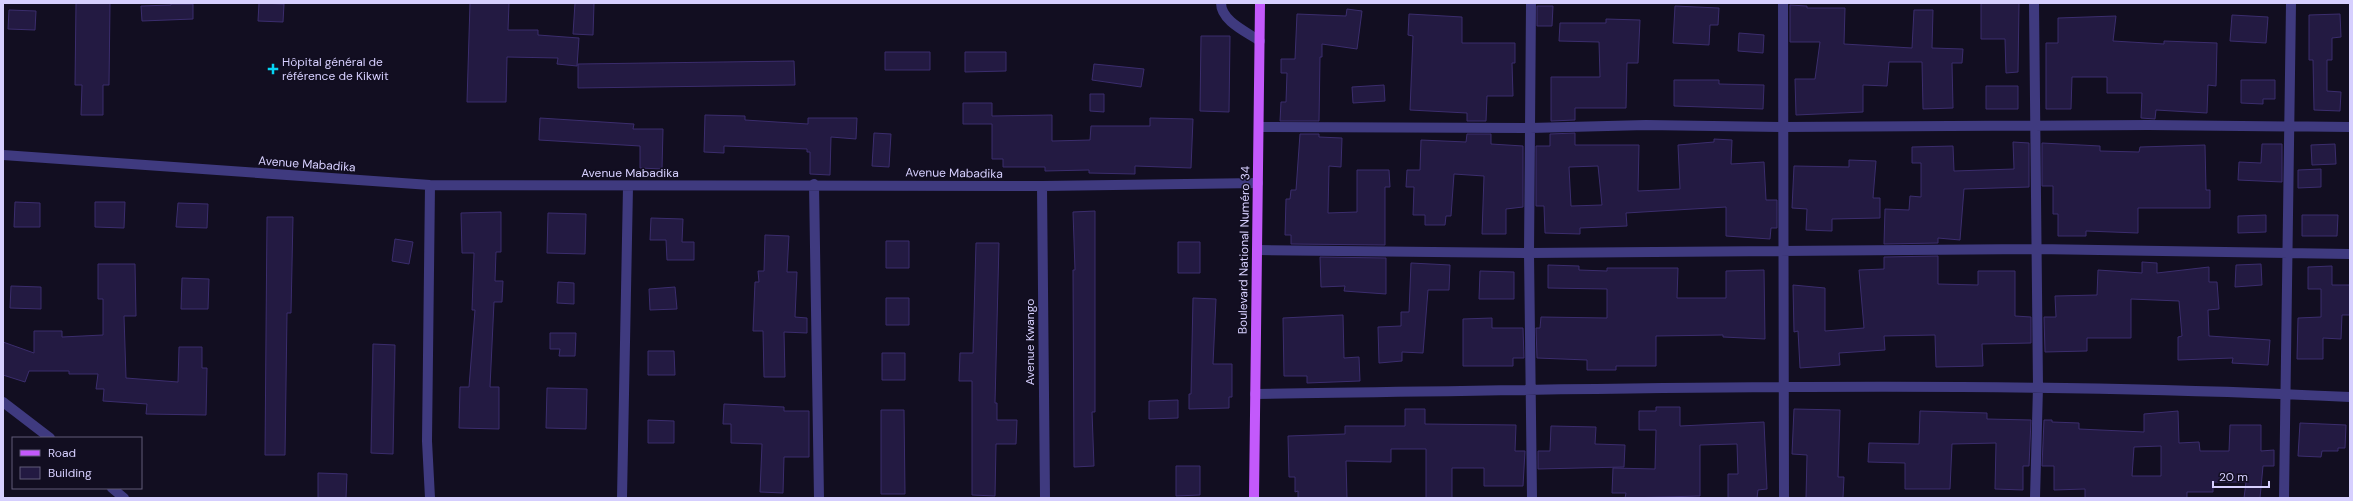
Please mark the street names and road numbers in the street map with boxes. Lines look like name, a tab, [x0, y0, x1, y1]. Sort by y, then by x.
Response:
street label: Avenue Mabadika	[258, 153, 356, 175]
street label: Avenue Mabadika	[905, 164, 1003, 182]
street label: Avenue Mabadika	[581, 165, 679, 181]
street label: Boulevard National Numéro 34	[1235, 166, 1253, 334]
street label: Avenue Kwango	[1022, 299, 1038, 385]

